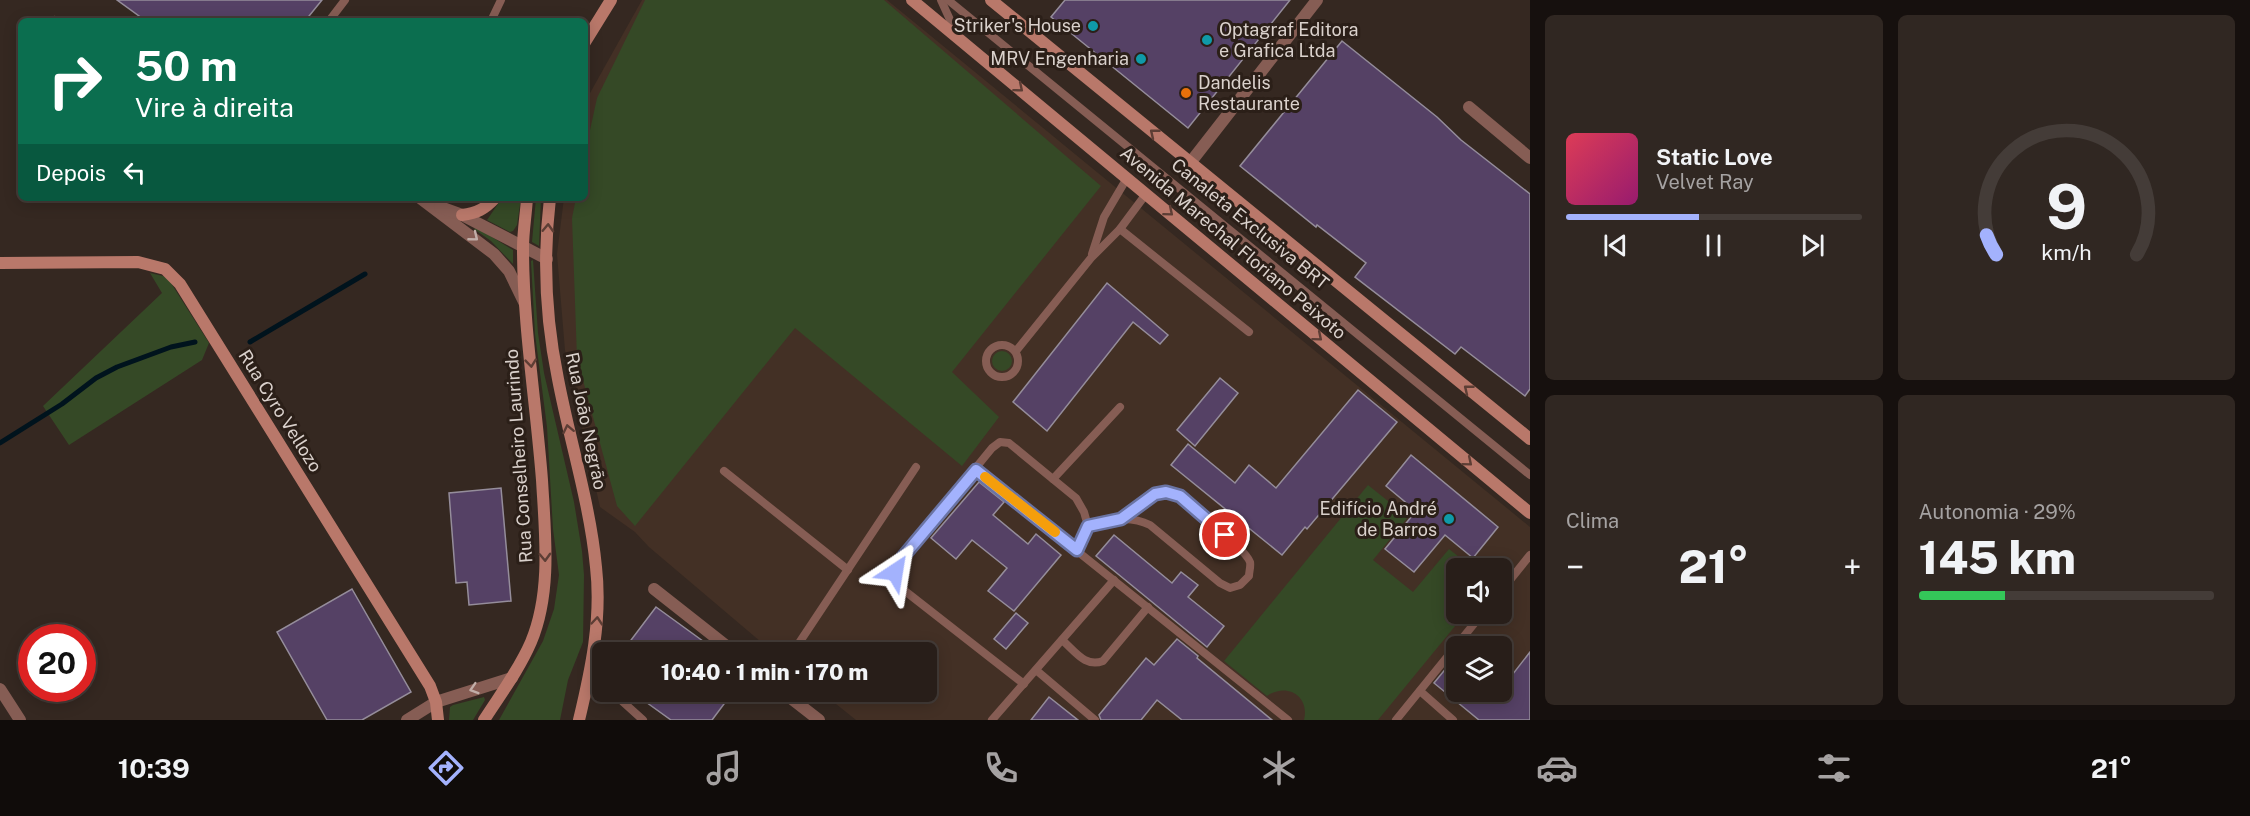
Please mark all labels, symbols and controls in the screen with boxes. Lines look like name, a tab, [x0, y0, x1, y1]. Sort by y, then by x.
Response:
place label: Striker's House	[954, 15, 1081, 36]
marker: Striker's House	[1086, 19, 1100, 33]
place label: Optagraf Editora e Grafica Ltda	[1219, 19, 1358, 61]
marker: Optagraf Editora e Grafica Ltda	[1200, 33, 1214, 47]
text: 50 m	[135, 41, 238, 90]
icon: right	[36, 42, 114, 120]
place label: MRV Engenharia	[990, 48, 1129, 69]
marker: MRV Engenharia	[1134, 52, 1148, 66]
place label: Dandelis Restaurante	[1198, 72, 1300, 114]
one-way arrow	[1012, 80, 1023, 91]
marker: Dandelis Restaurante	[1179, 86, 1193, 100]
text: Vire à direita	[135, 91, 294, 123]
one-way arrow	[1150, 130, 1161, 141]
street label: Avenida Marechal Floriano Peixoto	[1116, 142, 1350, 343]
text: Static Love	[1656, 144, 1773, 170]
street label: Canaleta Exclusiva BRT	[1167, 154, 1333, 294]
icon: left	[118, 156, 151, 189]
text: Depois	[36, 160, 106, 186]
text: Velvet Ray	[1656, 170, 1754, 194]
text: 9	[2046, 170, 2087, 243]
one-way arrow	[1162, 205, 1173, 216]
one-way arrow	[542, 224, 554, 233]
icon: previous	[1599, 229, 1632, 262]
icon: pause	[1697, 229, 1730, 262]
icon: next	[1796, 229, 1829, 262]
one-way arrow	[467, 230, 478, 241]
text: km/h	[2041, 240, 2091, 265]
one-way arrow	[1311, 330, 1322, 341]
street label: Rua Cyro Vellozo	[234, 346, 326, 476]
street label: Rua Conselheiro Laurindo	[501, 348, 536, 564]
street label: Rua João Negrão	[562, 350, 611, 491]
one-way arrow	[525, 358, 537, 368]
one-way arrow	[1464, 385, 1475, 396]
one-way arrow	[563, 424, 576, 434]
one-way arrow	[1461, 455, 1472, 466]
place label: Edifício André de Barros	[1319, 498, 1437, 540]
text: Autonomia · 29%	[1919, 500, 2076, 524]
pin	[1199, 509, 1250, 560]
text: Clima	[1566, 509, 1619, 533]
marker: Edifício André de Barros	[1442, 512, 1456, 526]
icon: arrive	[1208, 518, 1241, 551]
text: 145 km	[1919, 531, 2076, 584]
position arrow	[863, 540, 927, 604]
text: 21°	[1678, 540, 1749, 593]
text: −	[1566, 548, 1584, 586]
text: +	[1843, 548, 1861, 586]
one-way arrow	[539, 553, 552, 562]
map controls	[1446, 558, 1512, 702]
button: sound	[1446, 558, 1512, 624]
one-way arrow	[590, 617, 603, 626]
speed limit sign: 20	[18, 624, 96, 702]
button: layers	[1446, 636, 1512, 702]
text: 10:40 · 1 min · 170 m	[661, 659, 868, 685]
one-way arrow	[469, 682, 480, 694]
icon: directions	[425, 747, 467, 789]
icon: music	[703, 747, 745, 789]
icon: phone	[980, 747, 1022, 789]
icon: climate	[1258, 747, 1300, 789]
icon: car	[1536, 747, 1578, 789]
icon: filters	[1813, 747, 1855, 789]
text: 10:39	[118, 752, 190, 784]
text: 21°	[2091, 752, 2132, 784]

